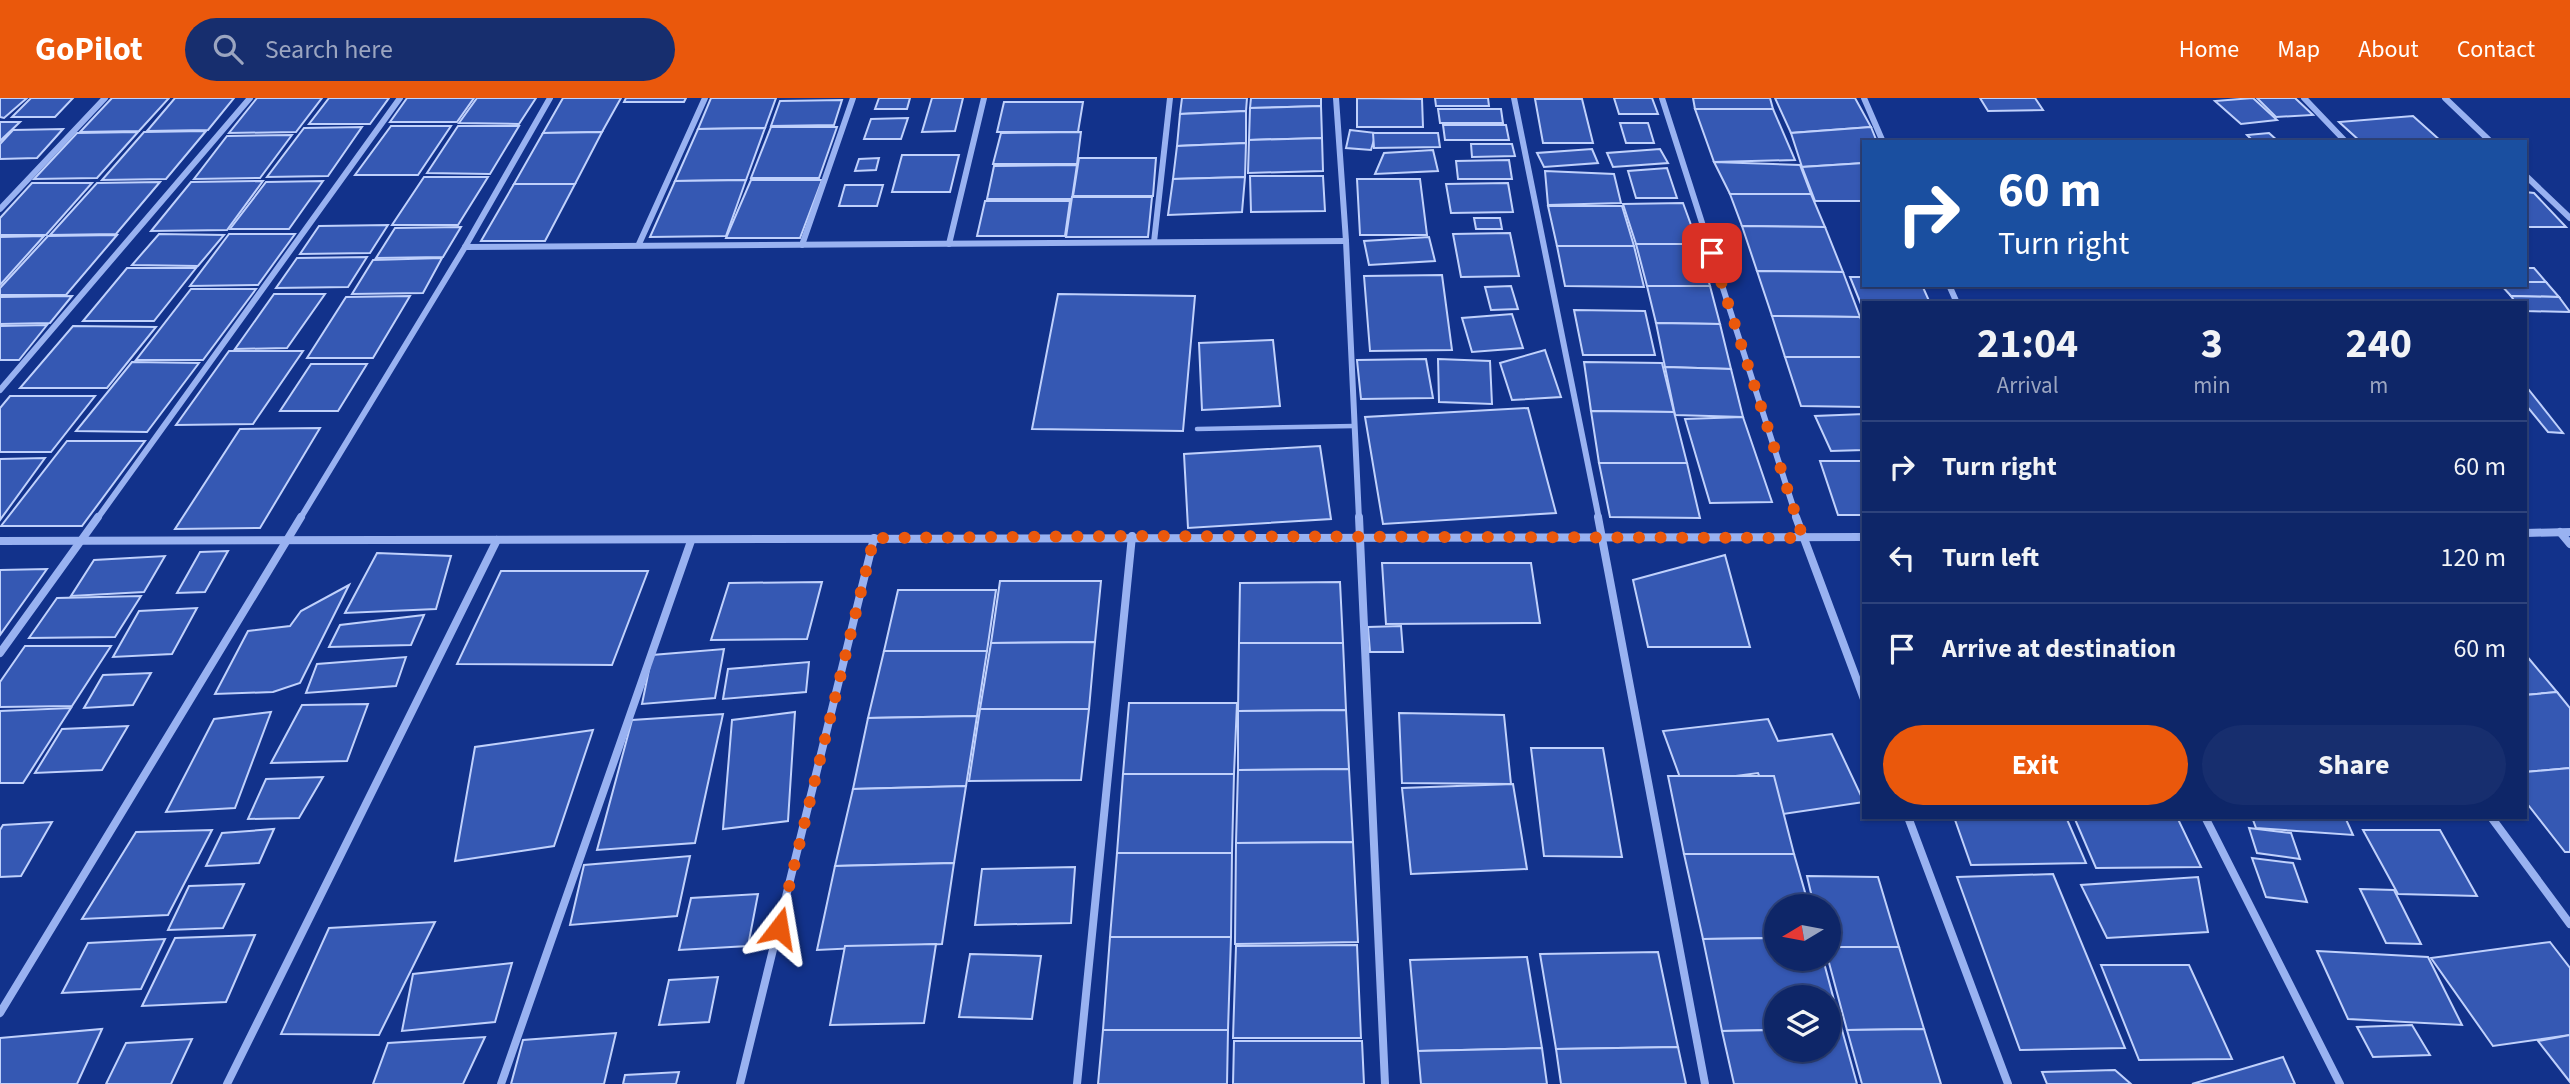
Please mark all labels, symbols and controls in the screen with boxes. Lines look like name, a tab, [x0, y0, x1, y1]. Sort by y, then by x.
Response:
search box	[185, 18, 675, 81]
text: GoPilot	[35, 26, 143, 73]
icon: search	[209, 30, 247, 68]
text: Search here	[265, 31, 393, 68]
text: Home	[2179, 32, 2239, 67]
text: Map	[2277, 32, 2320, 67]
text: About	[2358, 32, 2419, 67]
text: Contact	[2457, 32, 2535, 67]
text: 60 m	[1998, 156, 2102, 226]
icon: right	[1883, 168, 1974, 259]
text: Turn right	[1998, 221, 2129, 267]
pin	[1682, 223, 1742, 283]
icon: arrive	[1693, 234, 1731, 272]
text: 21:04	[1977, 314, 2078, 374]
text: 3	[2201, 314, 2223, 374]
text: 240	[2345, 314, 2412, 374]
text: Arrival	[1997, 369, 2059, 402]
text: min	[2193, 369, 2231, 402]
text: m	[2369, 369, 2388, 402]
icon: right	[1883, 448, 1921, 486]
text: Turn right	[1942, 448, 2057, 485]
text: 60 m	[2453, 448, 2506, 485]
icon: left	[1883, 539, 1921, 577]
text: Turn left	[1942, 539, 2039, 576]
text: 120 m	[2440, 539, 2506, 576]
icon: arrive	[1883, 630, 1921, 668]
text: Arrive at destination	[1942, 630, 2176, 667]
text: 60 m	[2453, 630, 2506, 667]
button: Exit	[1883, 725, 2188, 805]
button: Share	[2202, 725, 2506, 805]
position arrow	[742, 891, 816, 965]
north arrow	[1764, 894, 1841, 971]
map controls	[1764, 894, 1841, 1062]
button: layers	[1764, 985, 1841, 1062]

